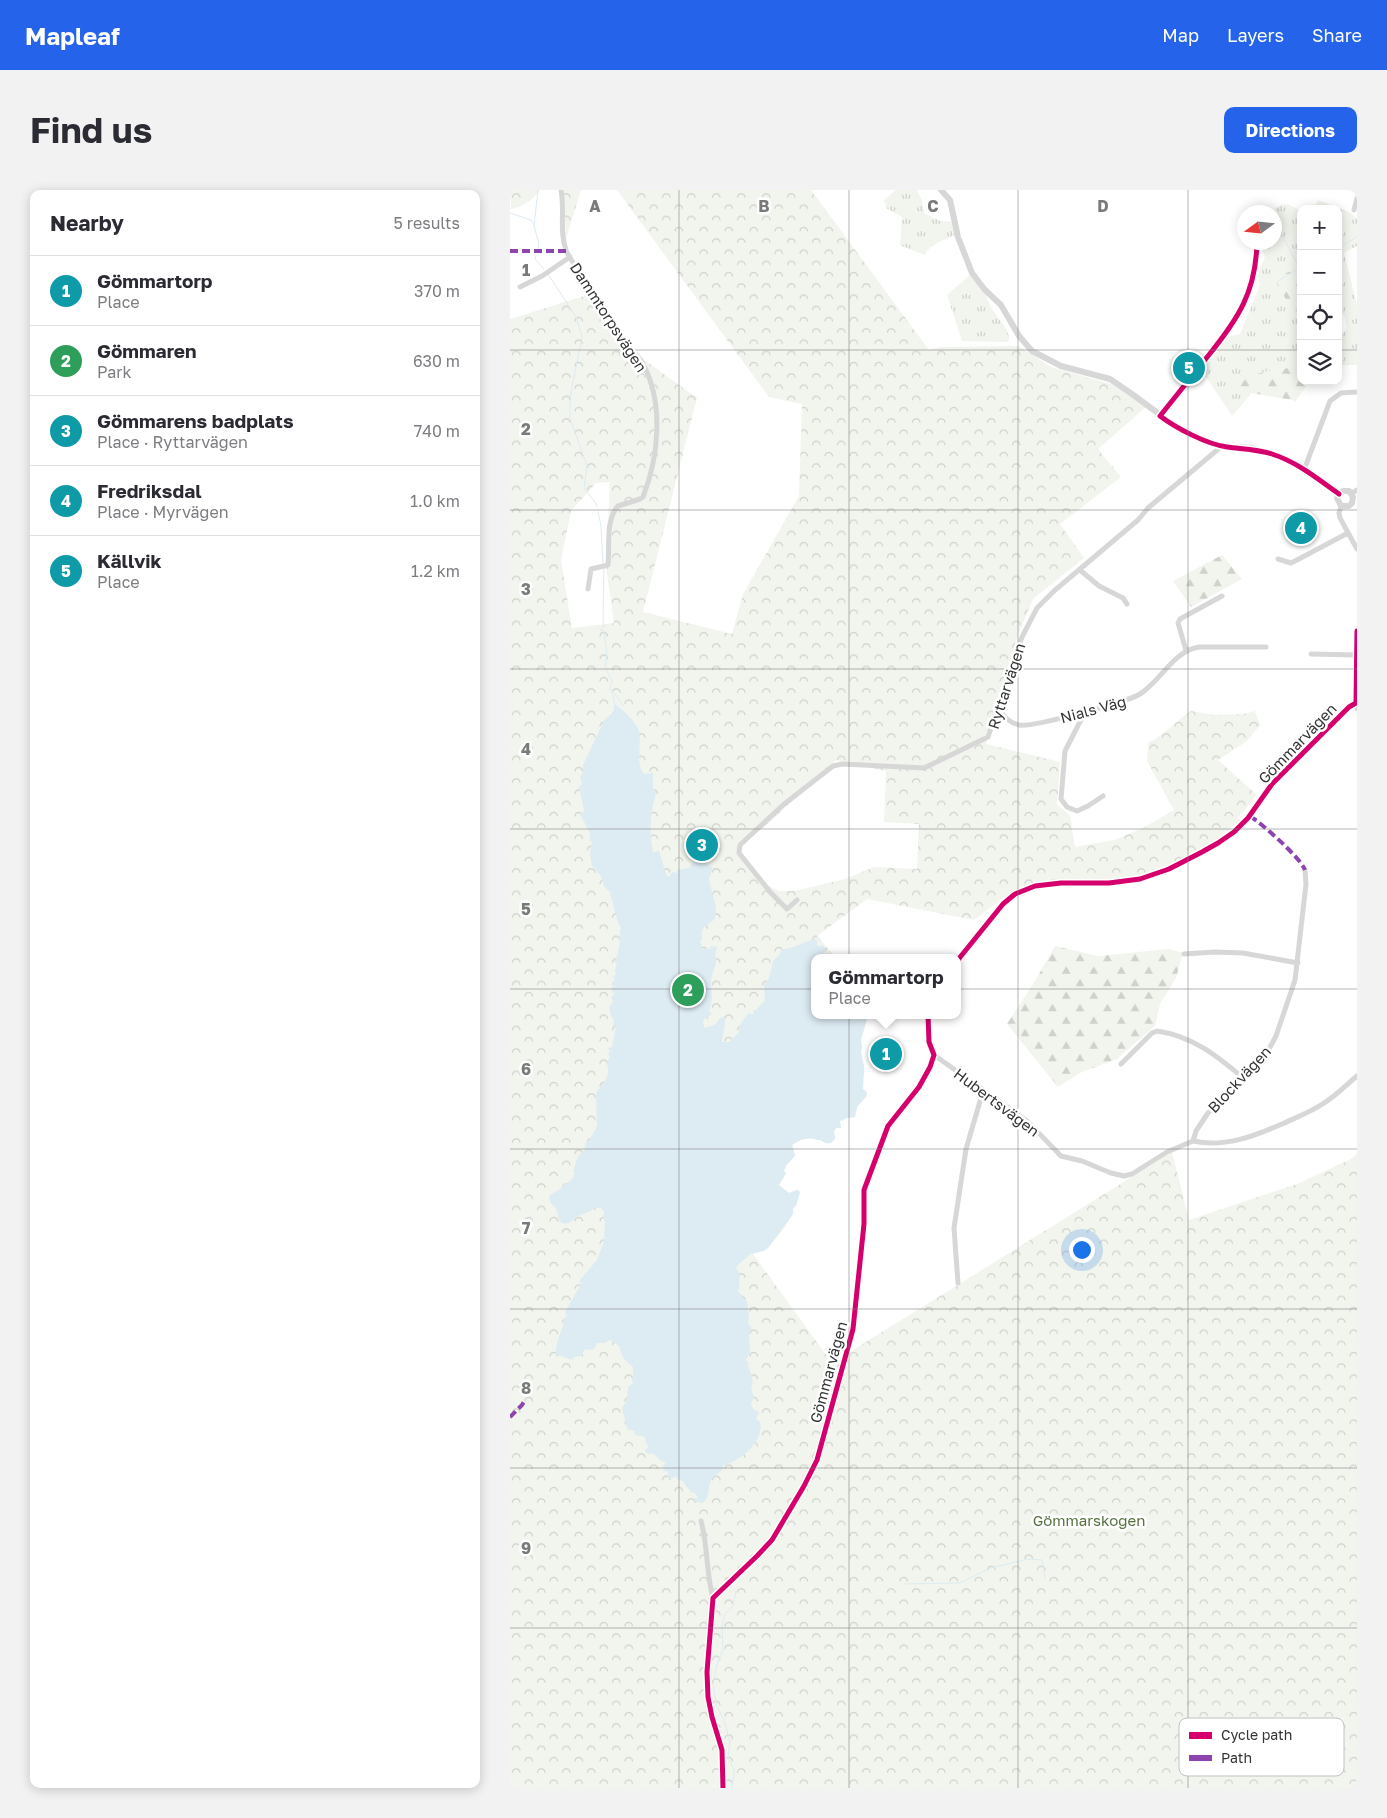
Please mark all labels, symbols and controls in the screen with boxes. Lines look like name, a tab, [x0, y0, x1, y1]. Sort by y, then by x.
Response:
text: Mapleaf	[25, 21, 120, 50]
text: Map	[1162, 24, 1199, 46]
text: Layers	[1227, 24, 1284, 46]
text: Share	[1312, 24, 1362, 46]
button: Directions	[1224, 107, 1357, 153]
text: Find us	[30, 109, 152, 151]
text: A	[589, 196, 601, 216]
text: B	[758, 196, 770, 216]
text: C	[927, 196, 939, 216]
text: D	[1097, 196, 1109, 216]
north arrow	[1237, 205, 1282, 250]
map controls	[1297, 205, 1342, 385]
button: +	[1297, 205, 1342, 250]
text: Nearby	[50, 210, 124, 236]
text: 5 results	[394, 213, 460, 233]
button: −	[1297, 250, 1342, 295]
street label: Dammtorpsvägen	[567, 259, 651, 375]
text: 1	[522, 260, 530, 280]
text: Gömmartorp	[97, 269, 213, 292]
text: 1	[62, 281, 70, 301]
text: 370 m	[414, 281, 460, 301]
text: Place	[97, 292, 140, 312]
button: locate	[1297, 295, 1342, 340]
text: Gömmaren	[97, 339, 196, 362]
button: layers	[1297, 340, 1342, 385]
pin: 5	[1173, 349, 1205, 387]
text: 2	[61, 351, 71, 371]
text: 630 m	[413, 351, 460, 371]
text: Park	[97, 362, 132, 382]
text: Gömmarens badplats	[97, 409, 294, 432]
text: 2	[521, 419, 531, 439]
text: 3	[61, 421, 71, 441]
text: 740 m	[414, 421, 460, 441]
text: Place · Ryttarvägen	[97, 432, 248, 452]
text: Fredriksdal	[97, 479, 202, 502]
text: 4	[61, 491, 71, 511]
text: 1.0 km	[410, 491, 460, 511]
text: Place · Myrvägen	[97, 502, 229, 522]
pin: 4	[1285, 509, 1317, 547]
text: Källvik	[97, 549, 162, 572]
text: 5	[61, 561, 71, 581]
text: 1.2 km	[411, 561, 460, 581]
text: Place	[97, 572, 140, 592]
text: 3	[521, 579, 531, 599]
street label: Ryttarvägen	[984, 641, 1028, 731]
street label: Nials Väg	[1058, 692, 1128, 726]
street label: Gömmarvägen	[1254, 699, 1340, 787]
text: 4	[521, 739, 531, 759]
pin: 3	[686, 826, 718, 864]
text: 5	[521, 899, 531, 919]
popup	[811, 954, 961, 1019]
text: Gömmartorp	[828, 965, 944, 988]
pin: 2	[672, 971, 704, 1009]
text: Place	[828, 988, 871, 1008]
pin: 1	[870, 1035, 902, 1073]
street label: Blockvägen	[1204, 1042, 1274, 1116]
text: 6	[521, 1059, 531, 1079]
street label: Hubertsvägen	[951, 1064, 1043, 1140]
text: 7	[522, 1218, 531, 1238]
your location	[1069, 1237, 1095, 1263]
street label: Gömmarvägen	[806, 1319, 850, 1425]
text: 8	[521, 1378, 531, 1398]
park label: Gömmarskogen	[1033, 1511, 1145, 1529]
text: 9	[521, 1538, 531, 1558]
legend	[1179, 1718, 1344, 1776]
text: Cycle path	[1221, 1726, 1292, 1743]
text: Path	[1221, 1749, 1252, 1766]

